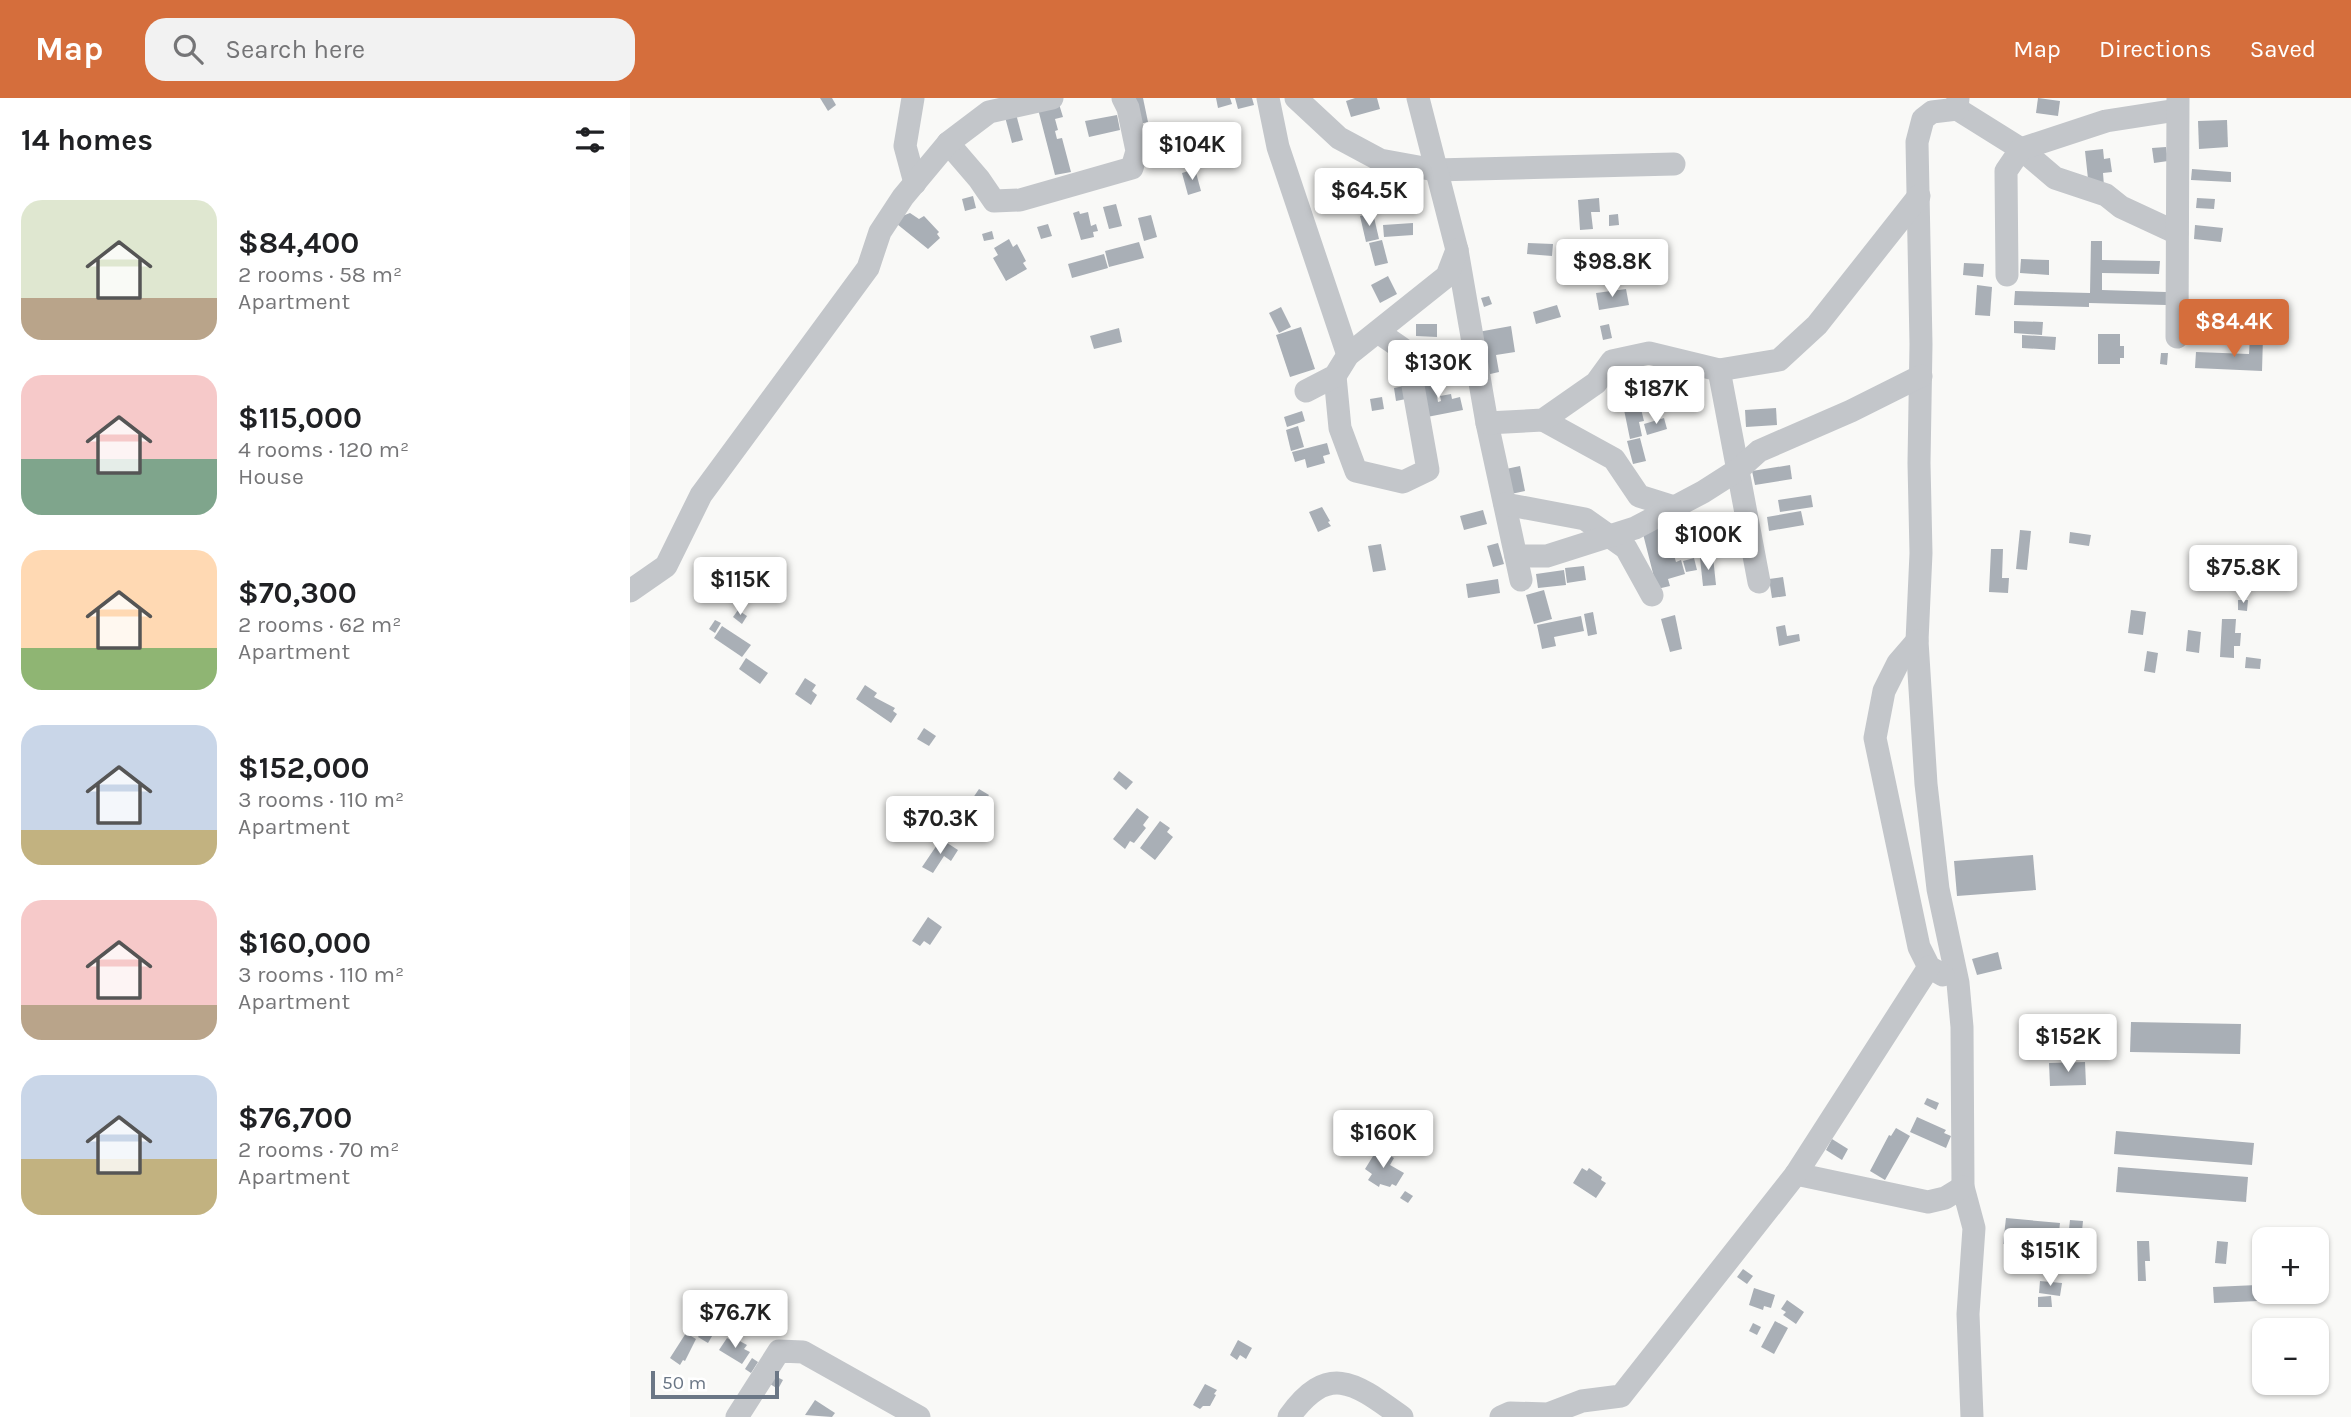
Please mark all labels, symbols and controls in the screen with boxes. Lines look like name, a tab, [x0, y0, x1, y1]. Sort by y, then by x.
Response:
search box	[145, 18, 635, 81]
text: Map	[35, 30, 103, 68]
icon: search	[169, 30, 207, 68]
text: Search here	[225, 34, 365, 65]
text: Map	[2013, 35, 2061, 63]
text: Directions	[2099, 35, 2212, 63]
text: Saved	[2250, 35, 2316, 63]
icon: filters	[571, 121, 609, 159]
text: 14 homes	[21, 122, 153, 158]
pin: $104K	[1143, 122, 1241, 182]
text: $104K	[1158, 131, 1226, 158]
pin: $64.5K	[1312, 169, 1426, 228]
text: $64.5K	[1331, 177, 1407, 204]
text: $84,400	[238, 225, 359, 261]
icon: home	[77, 228, 161, 312]
pin: $98.8K	[1555, 240, 1669, 299]
text: $98.8K	[1572, 248, 1652, 275]
text: 2 rooms · 58 m²	[238, 261, 402, 288]
text: Apartment	[238, 288, 350, 315]
pin: $84.4K	[2177, 300, 2291, 359]
text: $84.4K	[2195, 308, 2273, 335]
pin: $130K	[1389, 341, 1487, 400]
text: $130K	[1404, 349, 1472, 376]
pin: $187K	[1607, 366, 1705, 426]
text: $187K	[1623, 375, 1689, 402]
text: $115,000	[238, 400, 362, 436]
icon: home	[77, 403, 161, 487]
text: 4 rooms · 120 m²	[238, 436, 409, 463]
text: House	[238, 463, 304, 490]
pin: $100K	[1659, 512, 1757, 572]
text: $100K	[1674, 521, 1742, 548]
pin: $75.8K	[2186, 546, 2300, 605]
text: $75.8K	[2205, 554, 2281, 581]
pin: $115K	[691, 558, 789, 617]
text: $115K	[710, 566, 770, 593]
text: $70,300	[238, 575, 357, 611]
icon: home	[77, 578, 161, 662]
text: 2 rooms · 62 m²	[238, 611, 402, 638]
text: Apartment	[238, 638, 350, 665]
text: $152,000	[238, 750, 370, 786]
icon: home	[77, 753, 161, 837]
text: 3 rooms · 110 m²	[238, 786, 404, 813]
pin: $70.3K	[883, 796, 997, 856]
text: $70.3K	[902, 805, 978, 832]
text: Apartment	[238, 813, 350, 840]
text: $160,000	[238, 925, 371, 961]
icon: home	[77, 928, 161, 1012]
text: 3 rooms · 110 m²	[238, 961, 404, 988]
text: Apartment	[238, 988, 350, 1015]
pin: $152K	[2019, 1014, 2117, 1074]
text: $152K	[2035, 1023, 2101, 1050]
text: $76,700	[238, 1100, 352, 1136]
icon: home	[77, 1103, 161, 1187]
pin: $160K	[1334, 1110, 1432, 1170]
text: $160K	[1349, 1119, 1417, 1146]
text: 2 rooms · 70 m²	[238, 1136, 400, 1163]
text: Apartment	[238, 1163, 350, 1190]
map controls	[2252, 1227, 2329, 1395]
button: +	[2252, 1227, 2329, 1304]
pin: $151K	[2001, 1228, 2099, 1288]
text: $151K	[2020, 1237, 2080, 1264]
pin: $76.7K	[678, 1290, 792, 1350]
text: $76.7K	[699, 1299, 771, 1326]
button: −	[2252, 1318, 2329, 1395]
scale bar	[651, 1368, 779, 1400]
text: 50 m	[662, 1372, 706, 1394]

